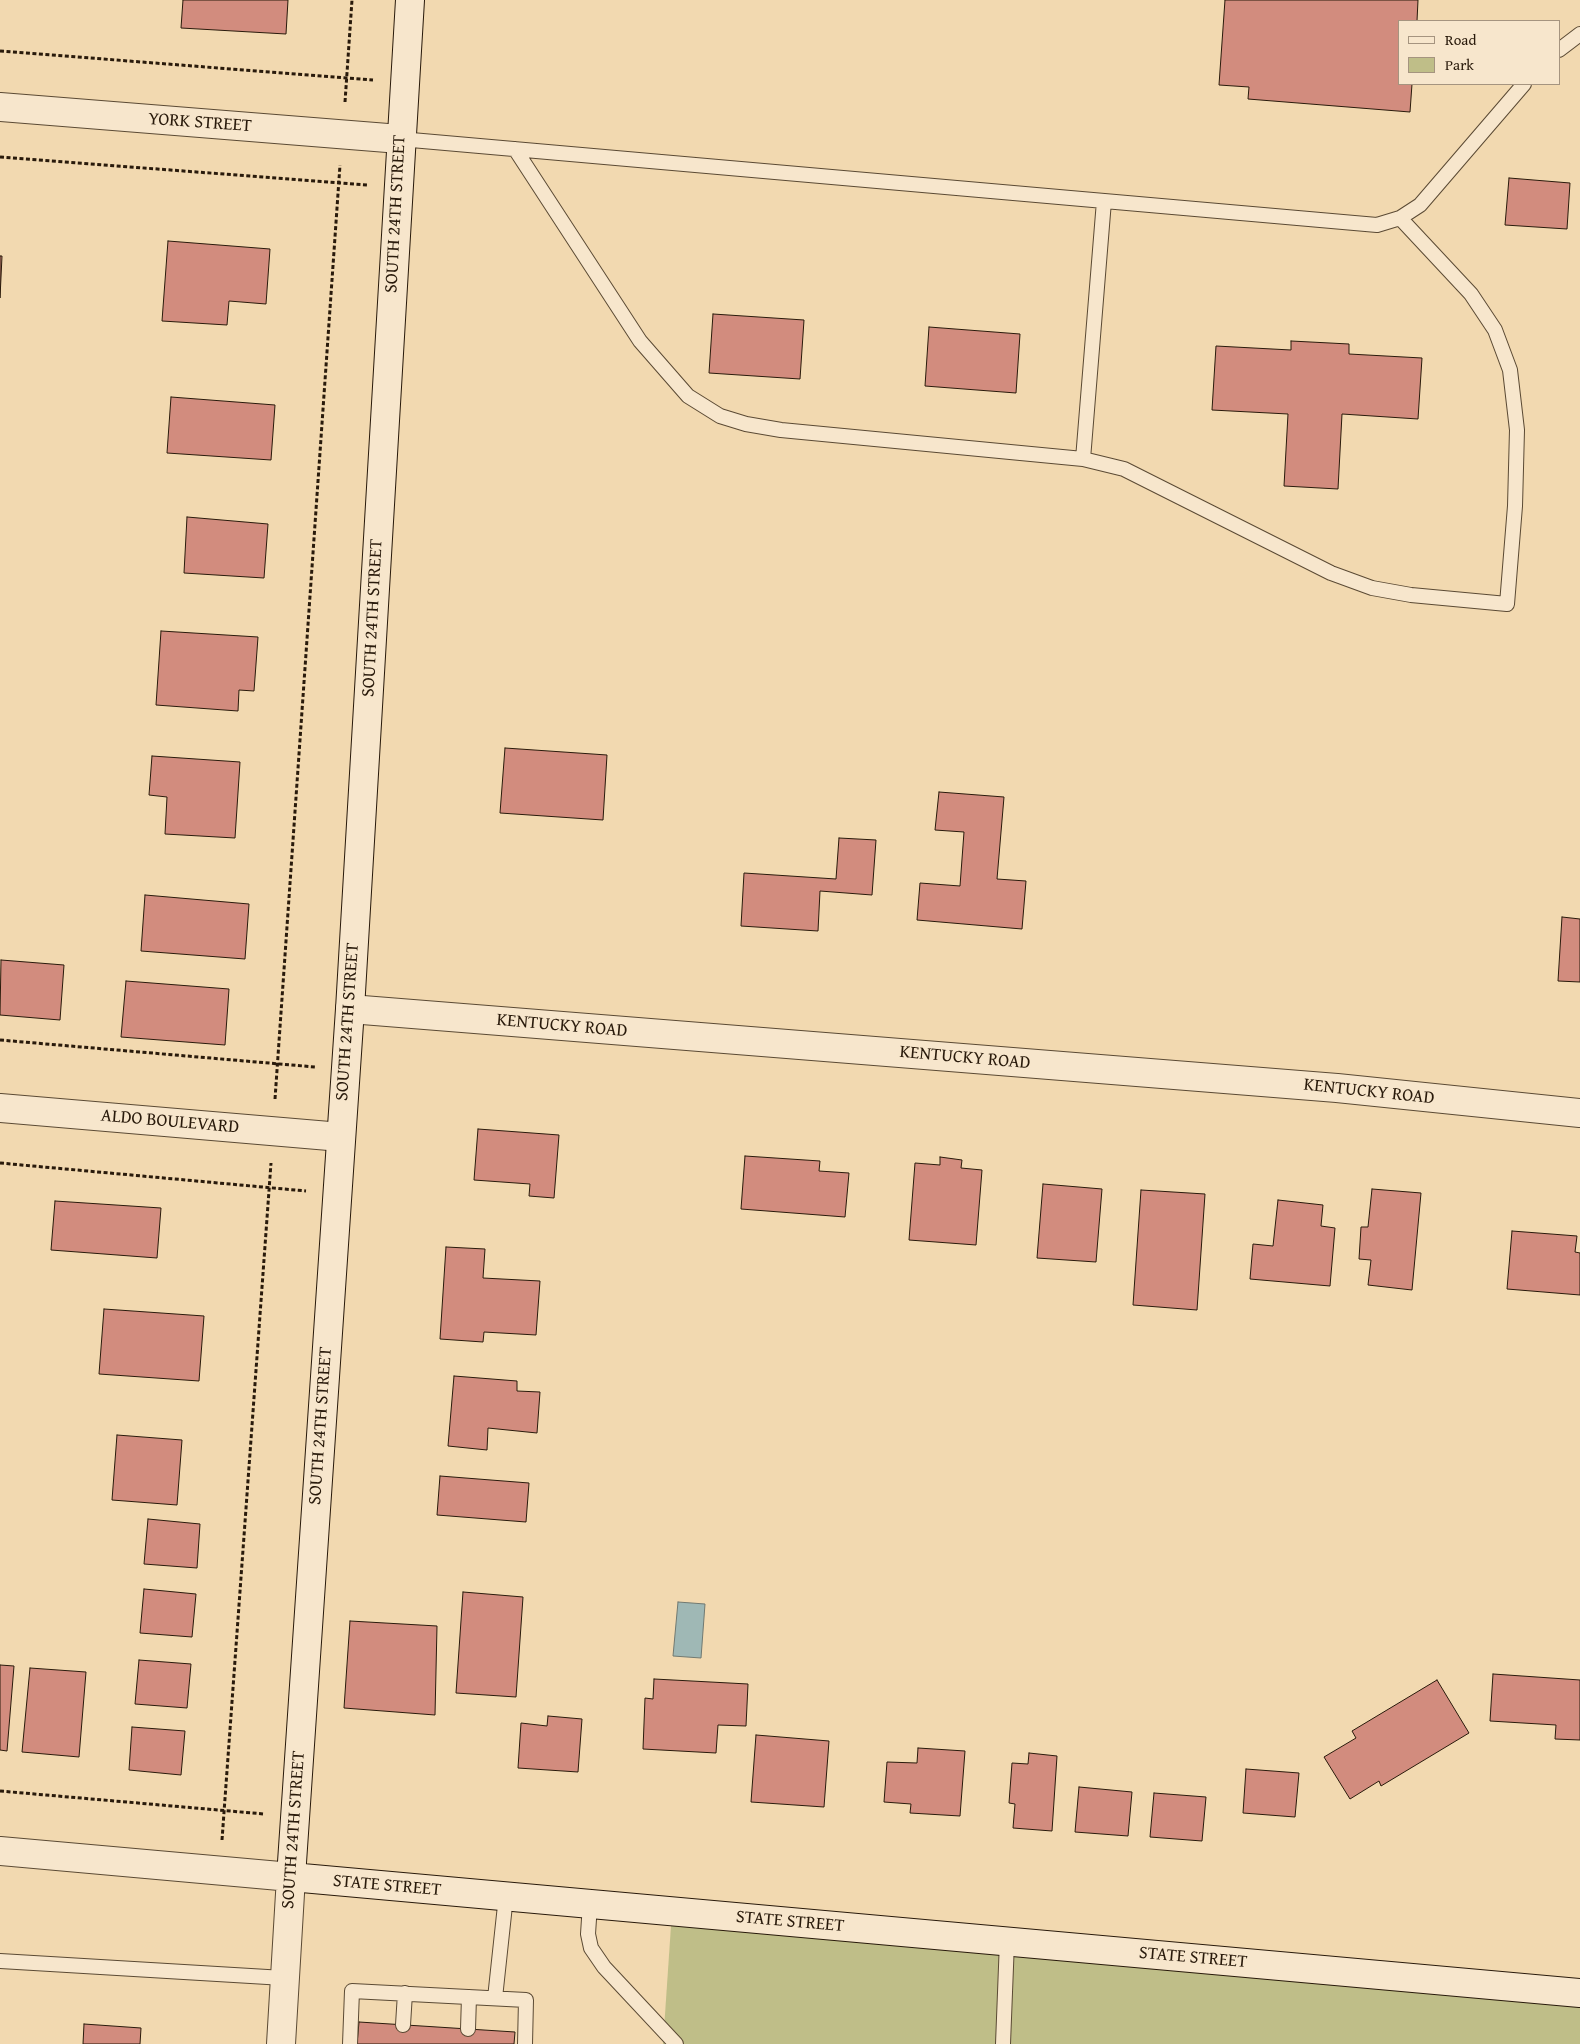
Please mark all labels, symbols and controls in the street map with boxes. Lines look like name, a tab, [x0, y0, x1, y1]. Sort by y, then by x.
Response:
legend	[1398, 20, 1560, 85]
text: Road	[1445, 29, 1476, 50]
text: Park	[1445, 54, 1474, 75]
street label: YORK STREET	[148, 109, 252, 137]
street label: SOUTH 24TH STREET	[381, 134, 411, 294]
street label: SOUTH 24TH STREET	[358, 538, 388, 698]
street label: SOUTH 24TH STREET	[332, 942, 364, 1102]
street label: KENTUCKY ROAD	[496, 1010, 628, 1042]
street label: KENTUCKY ROAD	[899, 1042, 1031, 1074]
street label: KENTUCKY ROAD	[1303, 1074, 1435, 1110]
street label: ALDO BOULEVARD	[100, 1105, 240, 1139]
street label: SOUTH 24TH STREET	[305, 1346, 337, 1506]
street label: SOUTH 24TH STREET	[278, 1750, 310, 1910]
street label: STATE STREET	[332, 1871, 442, 1901]
street label: STATE STREET	[735, 1907, 845, 1937]
street label: STATE STREET	[1138, 1943, 1248, 1973]

